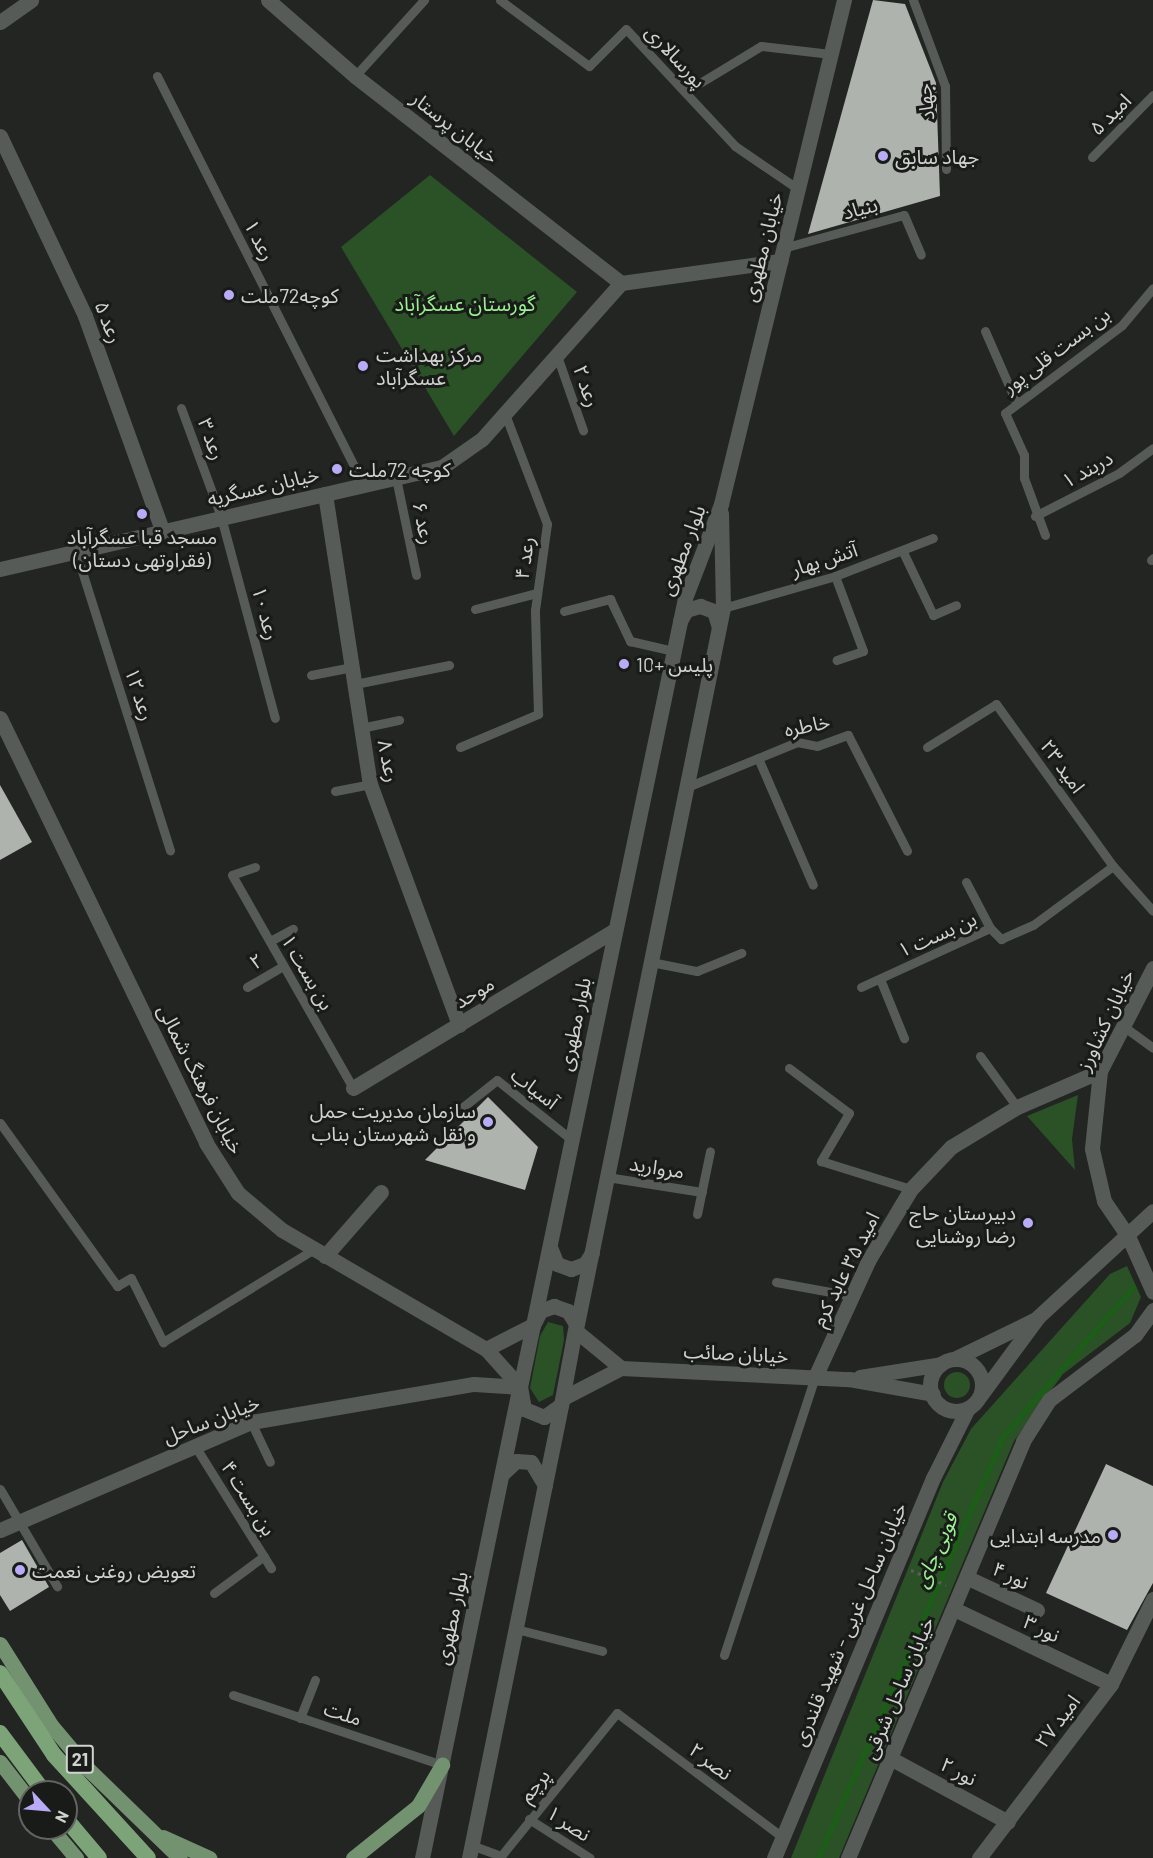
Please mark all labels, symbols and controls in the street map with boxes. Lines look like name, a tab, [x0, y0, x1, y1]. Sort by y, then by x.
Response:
street label: پورسالاری	[641, 19, 711, 93]
street label: جهاد	[911, 82, 939, 122]
street label: خیابان پرستار	[407, 86, 503, 168]
street label: امید ۵	[1084, 88, 1136, 140]
place label: جهاد سابق	[895, 144, 979, 168]
marker: جهاد سابق	[876, 149, 890, 163]
street label: خیابان مطهری	[737, 190, 787, 304]
street label: بنیاد	[840, 192, 880, 224]
street label: رعد ۱	[240, 215, 280, 265]
place label: کوچه72ملت	[241, 283, 339, 307]
marker: کوچه72ملت	[222, 288, 236, 302]
park label: گورستان عسگرآباد	[394, 291, 536, 315]
street label: رعد ۵	[90, 298, 128, 346]
street label: بن بست قلی پور	[997, 302, 1115, 398]
place label: مرکز بهداشت عسگرآباد	[376, 342, 482, 389]
marker: مرکز بهداشت عسگرآباد	[354, 357, 372, 375]
street label: رعد ۲	[569, 362, 605, 410]
street label: رعد ۳	[193, 415, 231, 463]
street label: دربند ۱	[1057, 445, 1117, 493]
place label: کوچه 72ملت	[349, 457, 451, 481]
street label: خیابان عسگریه	[205, 461, 321, 511]
marker: کوچه 72ملت	[330, 462, 344, 476]
street label: رعد ۶	[408, 499, 440, 547]
street label: بلوار مطهری	[654, 501, 710, 599]
marker: مسجد قبا عسگرآباد (فقراوتهی دستان)	[135, 507, 149, 521]
place label: مسجد قبا عسگرآباد (فقراوتهی دستان)	[67, 524, 217, 571]
street label: رعد ۴	[509, 535, 539, 581]
street label: آتش بهار	[788, 537, 860, 581]
street label: رعد ۱۰	[247, 584, 285, 642]
place label: پلیس +10	[636, 652, 713, 676]
marker: پلیس +10	[617, 657, 631, 671]
street label: رعد ۱۲	[120, 664, 160, 724]
street label: خاطره	[782, 709, 832, 741]
street label: امید ۲۳	[1036, 735, 1090, 797]
street label: رعد ۸	[373, 738, 405, 784]
street label: بن بست ۱	[894, 906, 980, 962]
street label: بن بست ۱	[277, 930, 339, 1014]
street label: ۲	[245, 948, 267, 974]
street label: خیابان کشاورز	[1071, 966, 1139, 1074]
street label: موحد	[450, 971, 498, 1013]
street label: بلوار مطهری	[552, 975, 596, 1073]
street label: خیابان فرهنگ شمالی	[153, 1000, 249, 1158]
street label: آسیاب	[507, 1062, 563, 1114]
place label: سازمان مدیریت حمل و نقل شهرستان بناب	[310, 1098, 476, 1145]
marker: سازمان مدیریت حمل و نقل شهرستان بناب	[481, 1115, 495, 1129]
street label: مروارید	[628, 1151, 686, 1183]
place label: دبیرستان حاج رضا روشنایی	[909, 1200, 1016, 1247]
street label: امید ۳۵ عابد کرم	[806, 1208, 884, 1330]
marker: دبیرستان حاج رضا روشنایی	[1021, 1216, 1035, 1230]
street label: خیابان صائب	[683, 1338, 789, 1368]
street label: خیابان ساحل	[159, 1390, 263, 1448]
street label: بن بست ۴	[217, 1456, 281, 1540]
street label: خیابان ساحل غربی - شهید قلندری	[787, 1499, 911, 1749]
water label: قوبی چای	[907, 1509, 963, 1591]
place label: مدرسه ابتدایی	[990, 1523, 1101, 1547]
marker: مدرسه ابتدایی	[1106, 1528, 1120, 1542]
street label: نور ۴	[989, 1556, 1033, 1594]
place label: تعویض روغنی نعمت	[32, 1558, 196, 1582]
marker: تعویض روغنی نعمت	[13, 1563, 27, 1577]
street label: بلوار مطهری	[429, 1569, 473, 1667]
street label: نور ۳	[1020, 1609, 1064, 1647]
street label: خیابان ساحل شرقی	[857, 1613, 939, 1763]
street label: امید ۲۷	[1029, 1690, 1085, 1752]
street label: ملت	[321, 1696, 365, 1730]
street label: نصر ۲	[685, 1737, 737, 1785]
road number: 21	[65, 1744, 95, 1774]
street label: نور ۲	[937, 1752, 981, 1790]
street label: پرچم	[513, 1763, 555, 1807]
north arrow	[18, 1780, 78, 1840]
street label: نصر ۱	[542, 1800, 596, 1846]
text: N	[52, 1808, 74, 1826]

